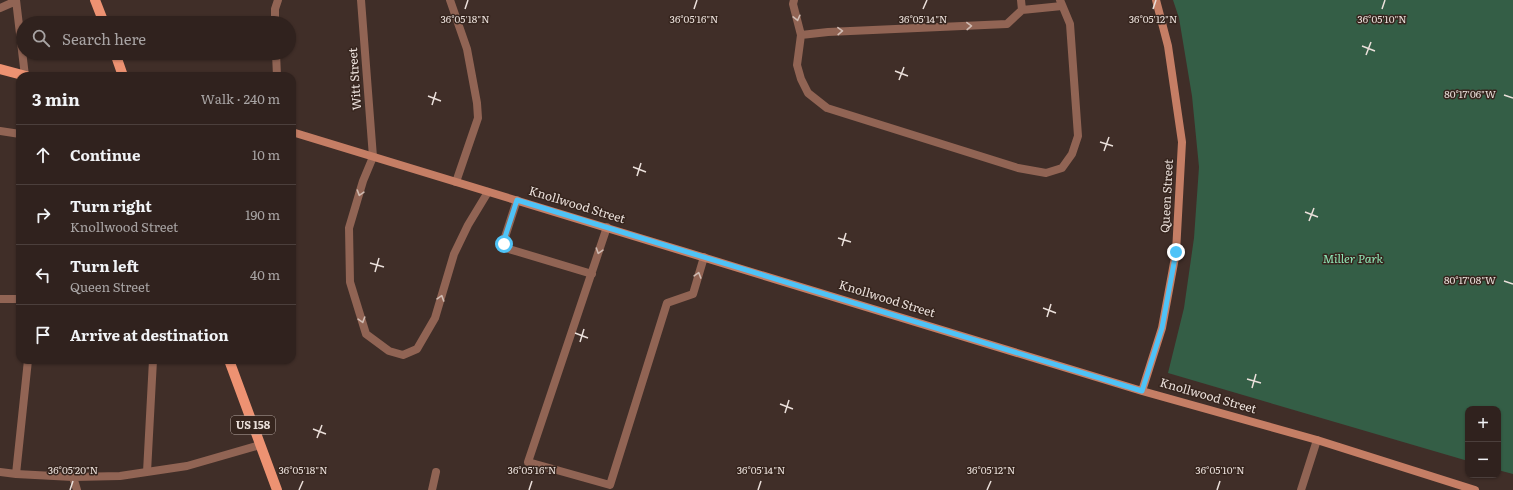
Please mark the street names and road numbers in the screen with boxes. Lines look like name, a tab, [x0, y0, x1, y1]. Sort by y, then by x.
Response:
street label: Witt Street	[343, 47, 365, 111]
street label: Queen Street	[1155, 159, 1177, 233]
street label: Knollwood Street	[527, 181, 628, 227]
street label: Knollwood Street	[837, 275, 938, 321]
street label: Knollwood Street	[1158, 373, 1259, 418]
road number: US 158	[231, 416, 275, 434]

